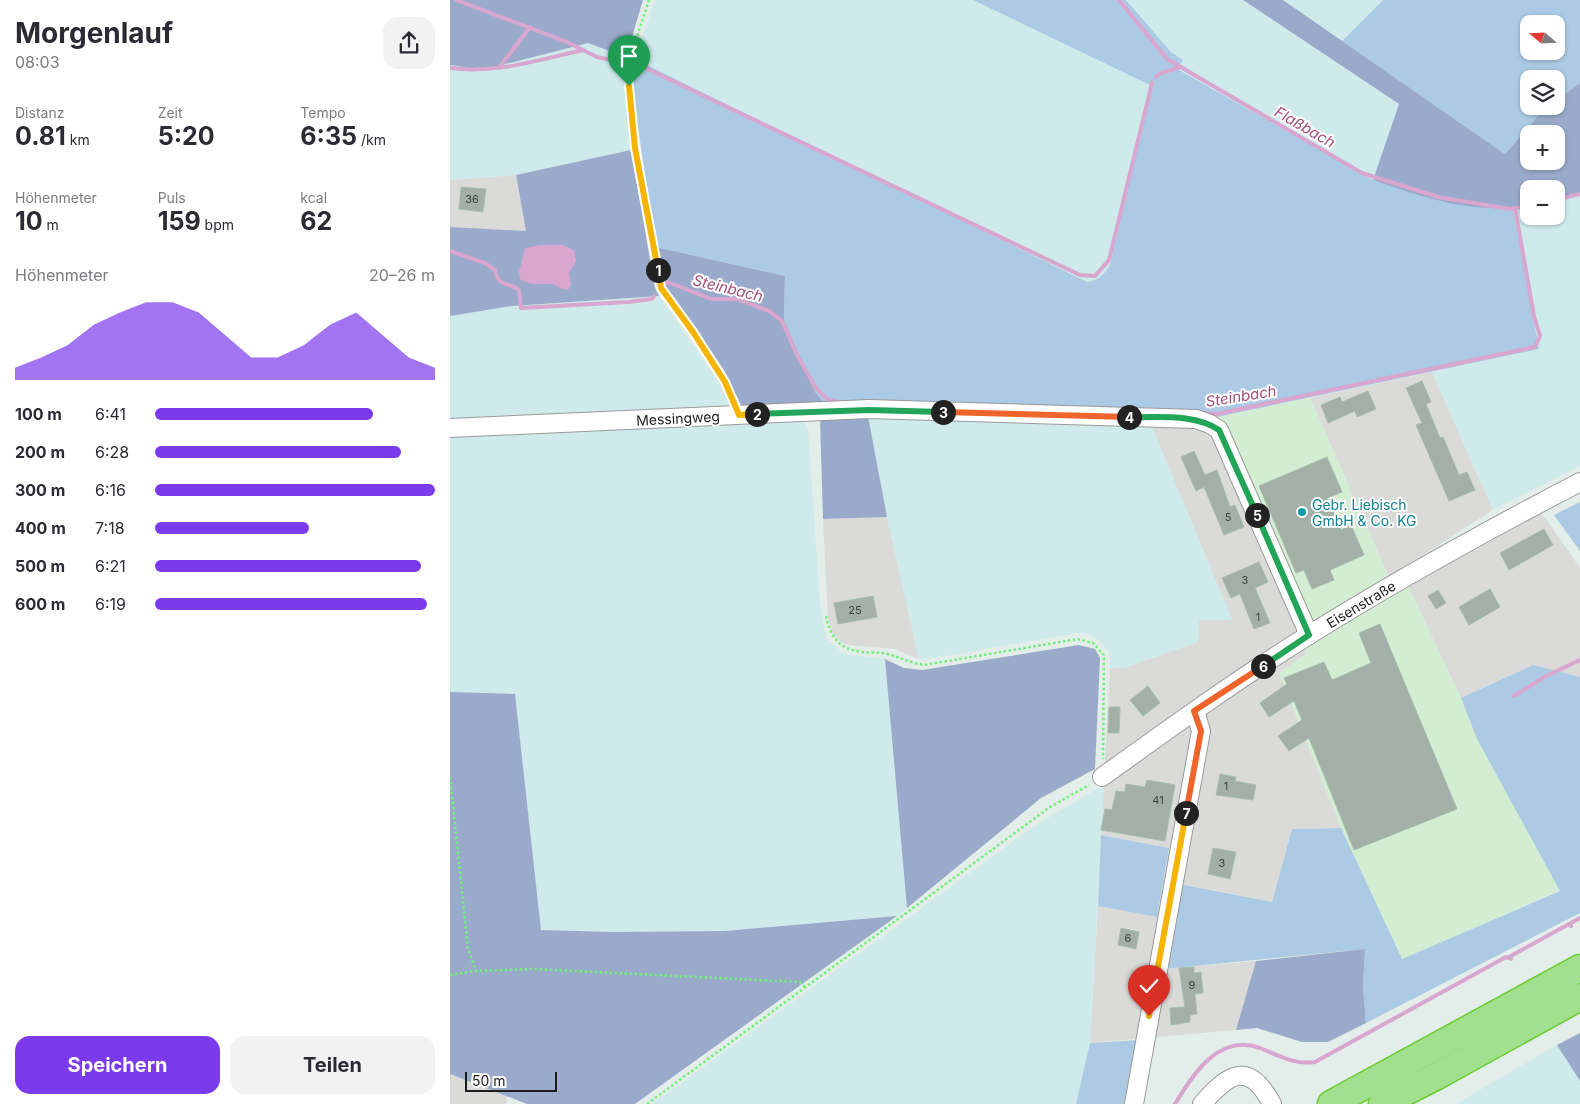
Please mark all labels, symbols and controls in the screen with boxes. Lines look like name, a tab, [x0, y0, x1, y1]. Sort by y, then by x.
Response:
north arrow	[1520, 15, 1565, 60]
map controls	[1520, 15, 1565, 225]
text: Morgenlauf	[15, 16, 173, 50]
button: share	[383, 17, 435, 69]
pin	[608, 35, 650, 86]
icon: arrive	[615, 42, 643, 70]
text: 08:03	[15, 52, 60, 72]
button: layers	[1520, 70, 1565, 115]
water label: Flaßbach	[1271, 102, 1339, 152]
text: Distanz	[15, 104, 64, 121]
text: Zeit	[158, 104, 183, 121]
text: Tempo	[300, 104, 346, 121]
text: 0.81	[15, 121, 66, 151]
text: 5:20	[158, 121, 215, 151]
text: 6:35	[300, 121, 357, 151]
button: +	[1520, 125, 1565, 170]
text: km	[66, 131, 90, 148]
text: /km	[357, 131, 386, 148]
button: −	[1520, 180, 1565, 225]
text: Höhenmeter	[15, 189, 97, 206]
text: Puls	[158, 189, 186, 206]
text: kcal	[300, 189, 327, 206]
house number: 36	[465, 192, 479, 206]
text: 10	[15, 206, 43, 236]
text: 159	[158, 206, 201, 236]
text: 62	[300, 206, 332, 236]
text: m	[43, 216, 59, 233]
text: bpm	[201, 216, 234, 233]
pin: 1	[646, 258, 670, 282]
text: 1	[655, 262, 662, 279]
text: Höhenmeter	[15, 265, 109, 285]
text: 20–26 m	[369, 265, 435, 285]
water label: Steinbach	[691, 270, 765, 306]
water label: Steinbach	[1204, 381, 1278, 411]
pin: 3	[930, 400, 956, 424]
pin: 2	[744, 402, 770, 426]
text: 100 m	[15, 404, 62, 424]
text: 6:41	[95, 404, 126, 424]
text: 3	[939, 404, 948, 421]
pin: 4	[1116, 404, 1142, 430]
text: 2	[753, 406, 762, 423]
street label: Messingweg	[636, 407, 720, 429]
text: 4	[1125, 409, 1134, 426]
text: 200 m	[15, 442, 65, 462]
text: 6:28	[95, 442, 129, 462]
text: 300 m	[15, 480, 65, 500]
text: 6:16	[95, 480, 126, 500]
place label: Gebr. Liebisch GmbH & Co. KG	[1312, 496, 1417, 529]
pin: 5	[1244, 502, 1270, 528]
marker: Gebr. Liebisch GmbH & Co. KG	[1296, 506, 1308, 518]
text: 5	[1253, 507, 1262, 524]
house number: 5	[1225, 510, 1232, 524]
text: 400 m	[15, 518, 66, 538]
text: 7:18	[95, 518, 125, 538]
text: 500 m	[15, 556, 65, 576]
text: 6:21	[95, 556, 126, 576]
house number: 3	[1242, 573, 1249, 587]
street label: Eisenstraße	[1323, 577, 1399, 631]
text: 600 m	[15, 594, 65, 614]
text: 6:19	[95, 594, 126, 614]
house number: 25	[848, 603, 862, 617]
house number: 1	[1256, 610, 1260, 624]
pin: 6	[1250, 654, 1276, 678]
text: 6	[1259, 658, 1268, 675]
house number: 1	[1224, 779, 1228, 793]
house number: 41	[1152, 793, 1164, 807]
pin: 7	[1174, 800, 1198, 826]
text: 7	[1182, 805, 1191, 822]
house number: 3	[1219, 856, 1226, 870]
house number: 6	[1125, 931, 1132, 945]
pin	[1128, 965, 1170, 1016]
icon: check	[1135, 972, 1163, 1000]
house number: 9	[1189, 978, 1196, 992]
button: Speichern	[15, 1036, 220, 1094]
button: Teilen	[230, 1036, 435, 1094]
scale bar	[465, 1069, 558, 1092]
text: 50 m	[472, 1072, 506, 1089]

